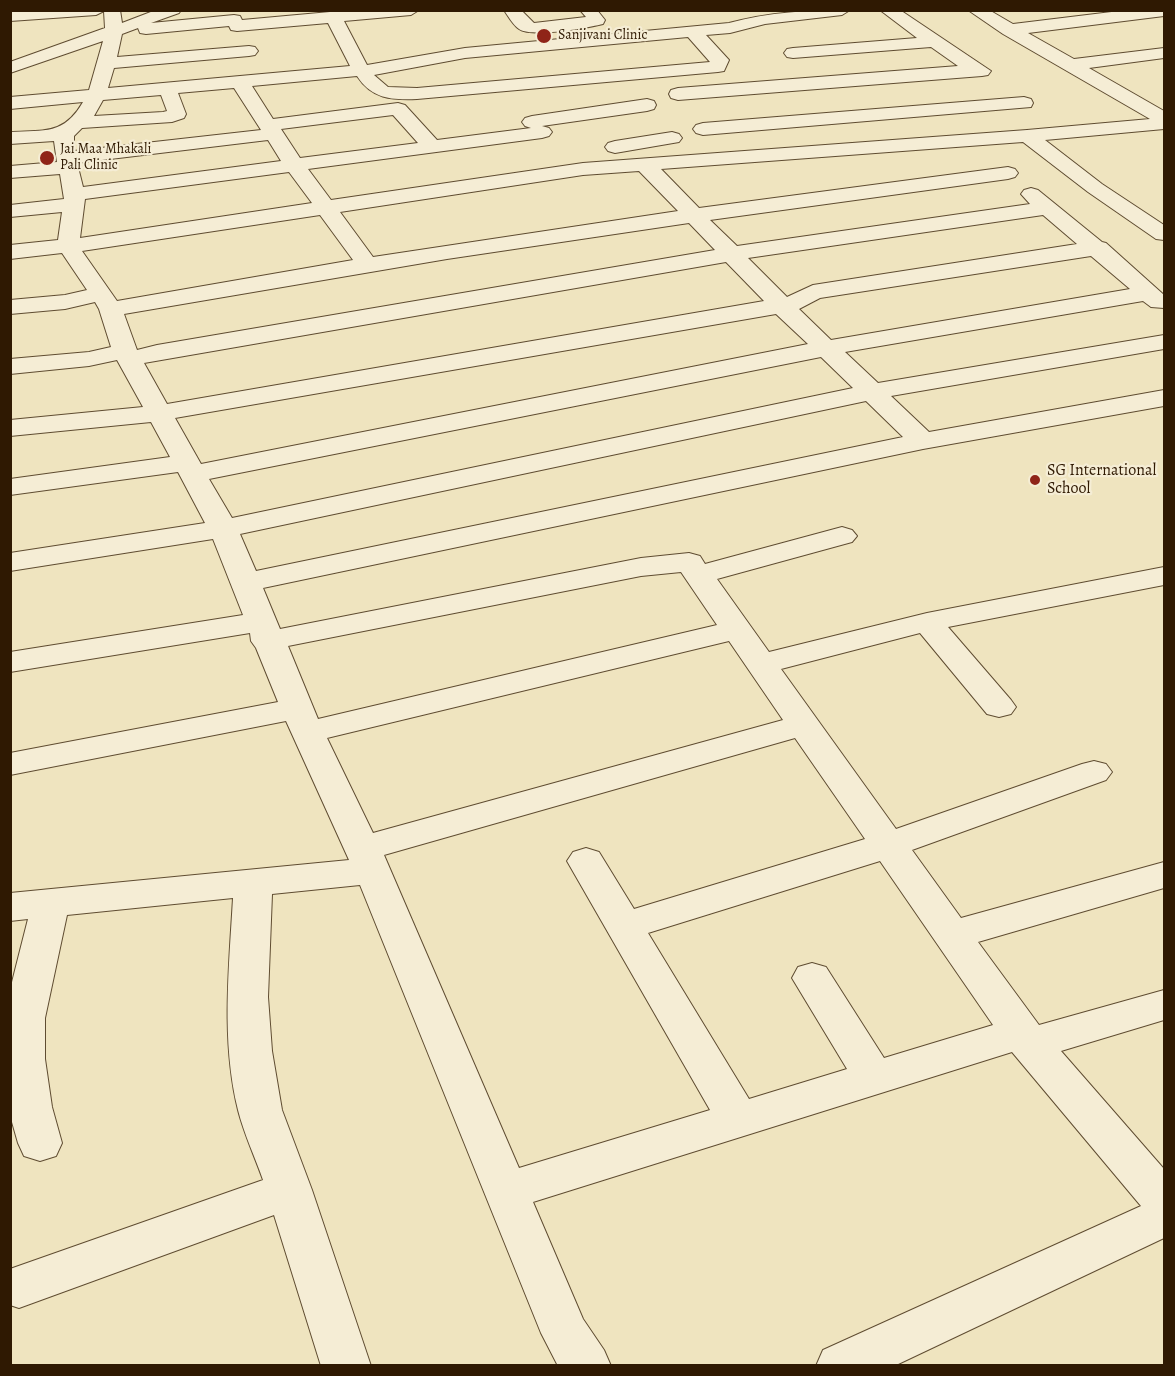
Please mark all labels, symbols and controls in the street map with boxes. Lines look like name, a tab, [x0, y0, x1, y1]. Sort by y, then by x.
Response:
marker: Sanjivani Clinic	[535, 27, 553, 45]
place label: Sanjivani Clinic	[558, 28, 647, 44]
place label: Jai Maa Mhakali Pali Clinic	[60, 142, 151, 174]
marker: Jai Maa Mhakali Pali Clinic	[38, 149, 56, 167]
place label: SG International School	[1047, 461, 1156, 499]
marker: SG International School	[1028, 473, 1042, 487]

